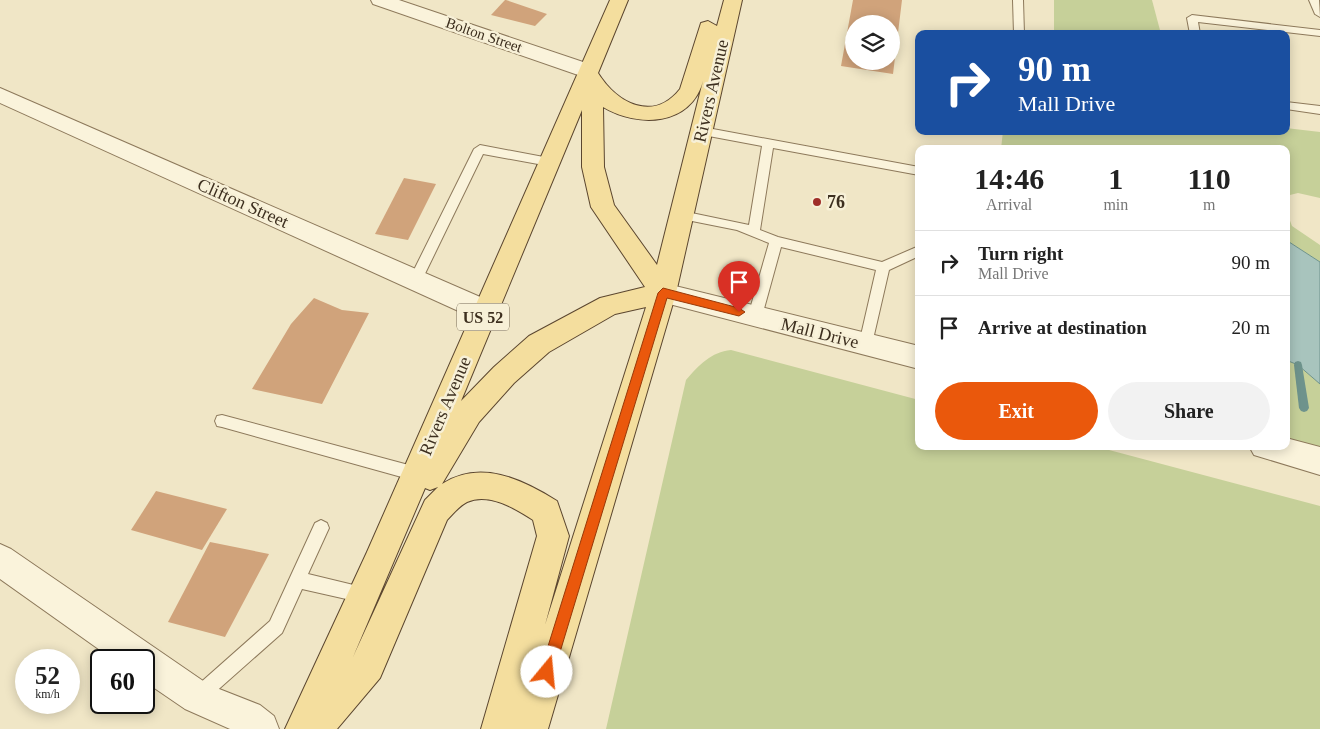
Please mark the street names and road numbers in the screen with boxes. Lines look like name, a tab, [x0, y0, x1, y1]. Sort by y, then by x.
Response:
street label: Bolton Street	[444, 14, 525, 56]
street label: Rivers Avenue	[689, 38, 733, 144]
street label: Clifton Street	[194, 174, 292, 232]
road number: US 52	[457, 304, 509, 330]
street label: Mall Drive	[779, 314, 861, 352]
street label: Rivers Avenue	[415, 354, 475, 458]

